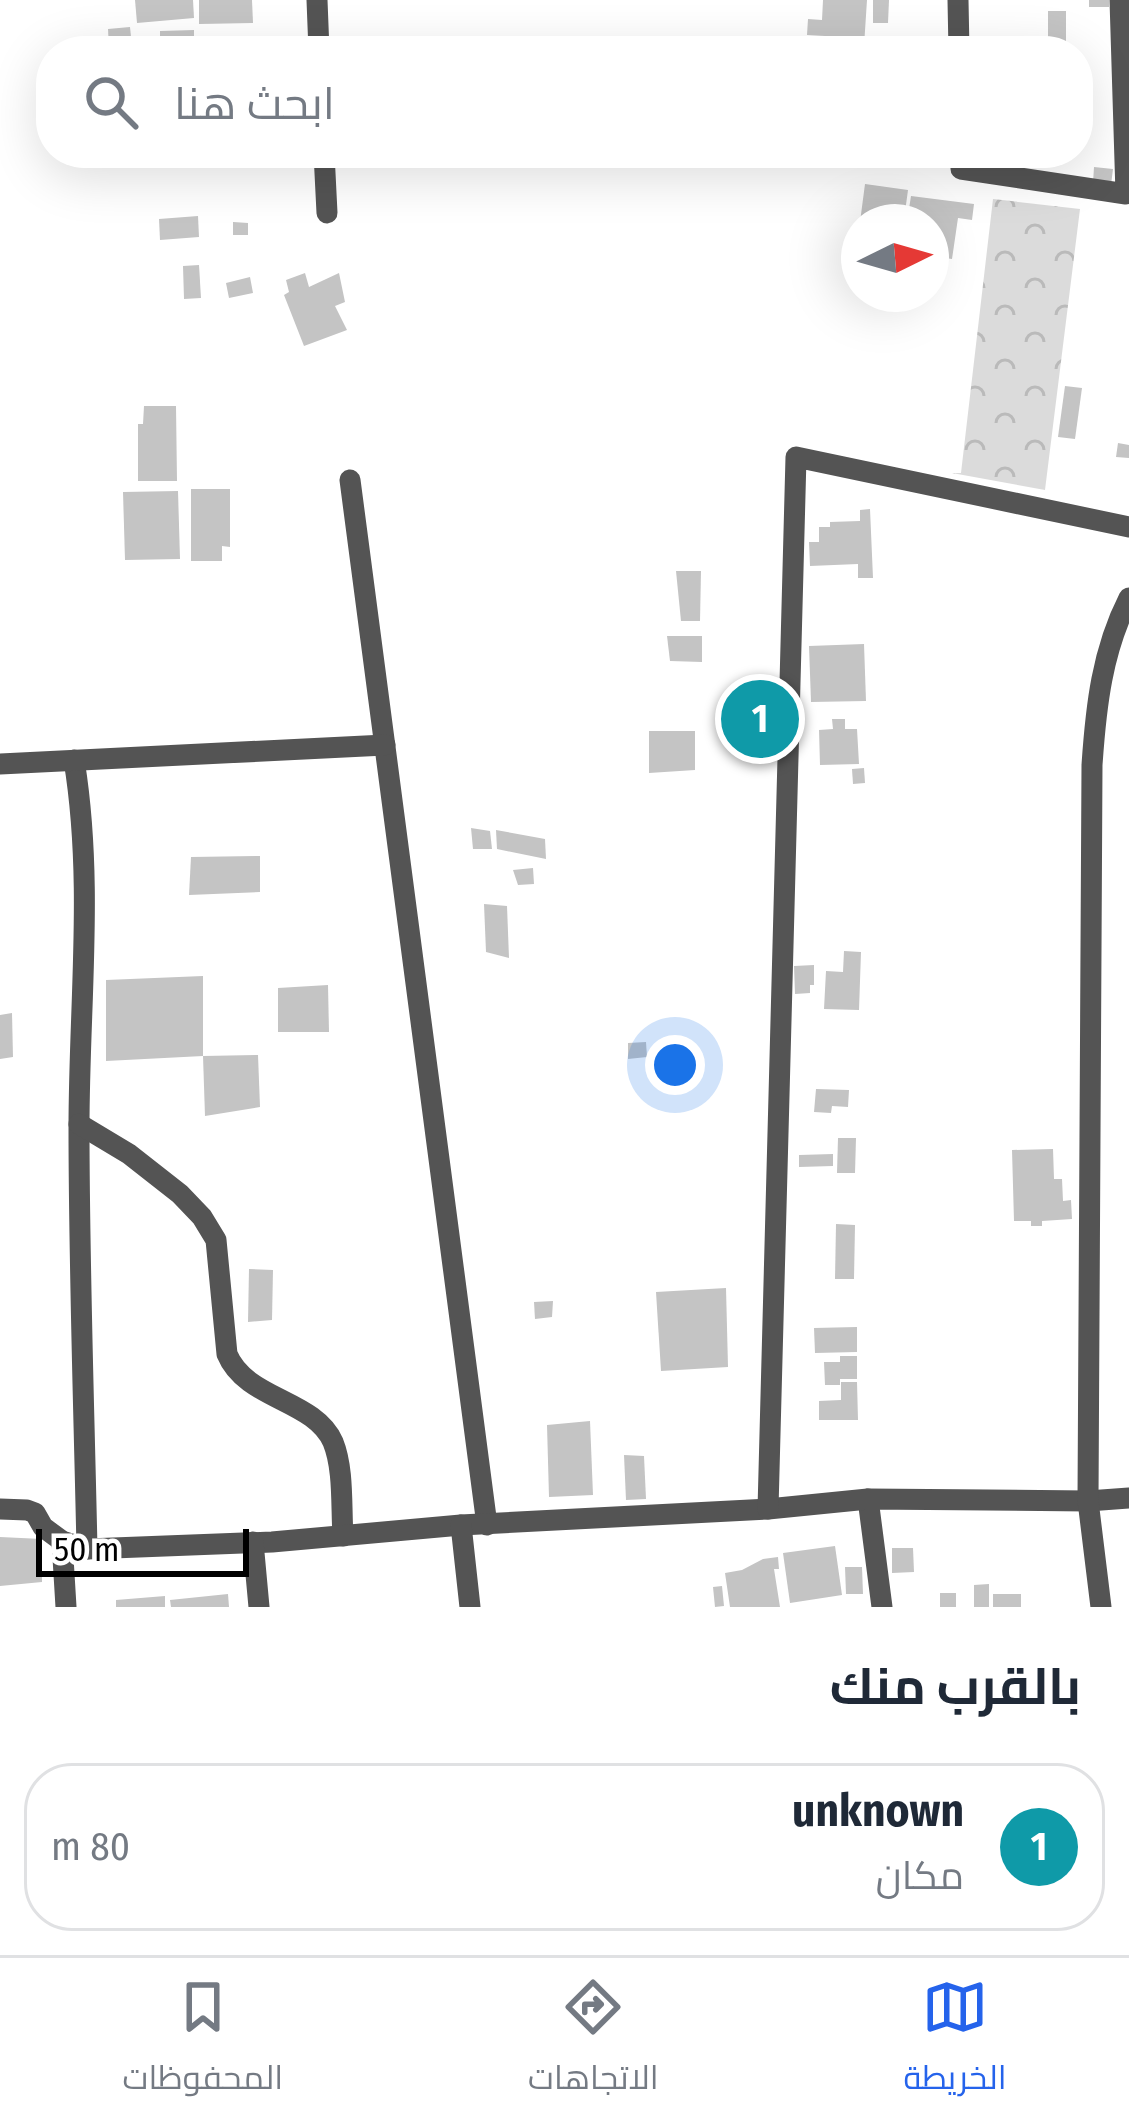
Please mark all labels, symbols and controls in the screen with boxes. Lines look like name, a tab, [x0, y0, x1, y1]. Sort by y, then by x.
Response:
search box	[36, 36, 1093, 168]
icon: search	[78, 69, 144, 135]
text: ابحث هنا	[174, 77, 335, 131]
north arrow	[841, 204, 949, 312]
pin: 1	[721, 674, 799, 764]
your location	[645, 1035, 705, 1095]
scale bar	[36, 1523, 249, 1576]
text: 50 m	[54, 1530, 119, 1570]
text: بالقرب منك	[830, 1656, 1081, 1718]
text: unknown	[792, 1784, 964, 1838]
text: 80 m	[51, 1824, 130, 1870]
text: 1	[1031, 1824, 1047, 1870]
text: مكان	[876, 1853, 964, 1899]
tab: المحفوظات	[122, 1974, 283, 2108]
tab: الاتجاهات	[528, 1974, 659, 2108]
tab: الخريطة	[904, 1974, 1007, 2108]

